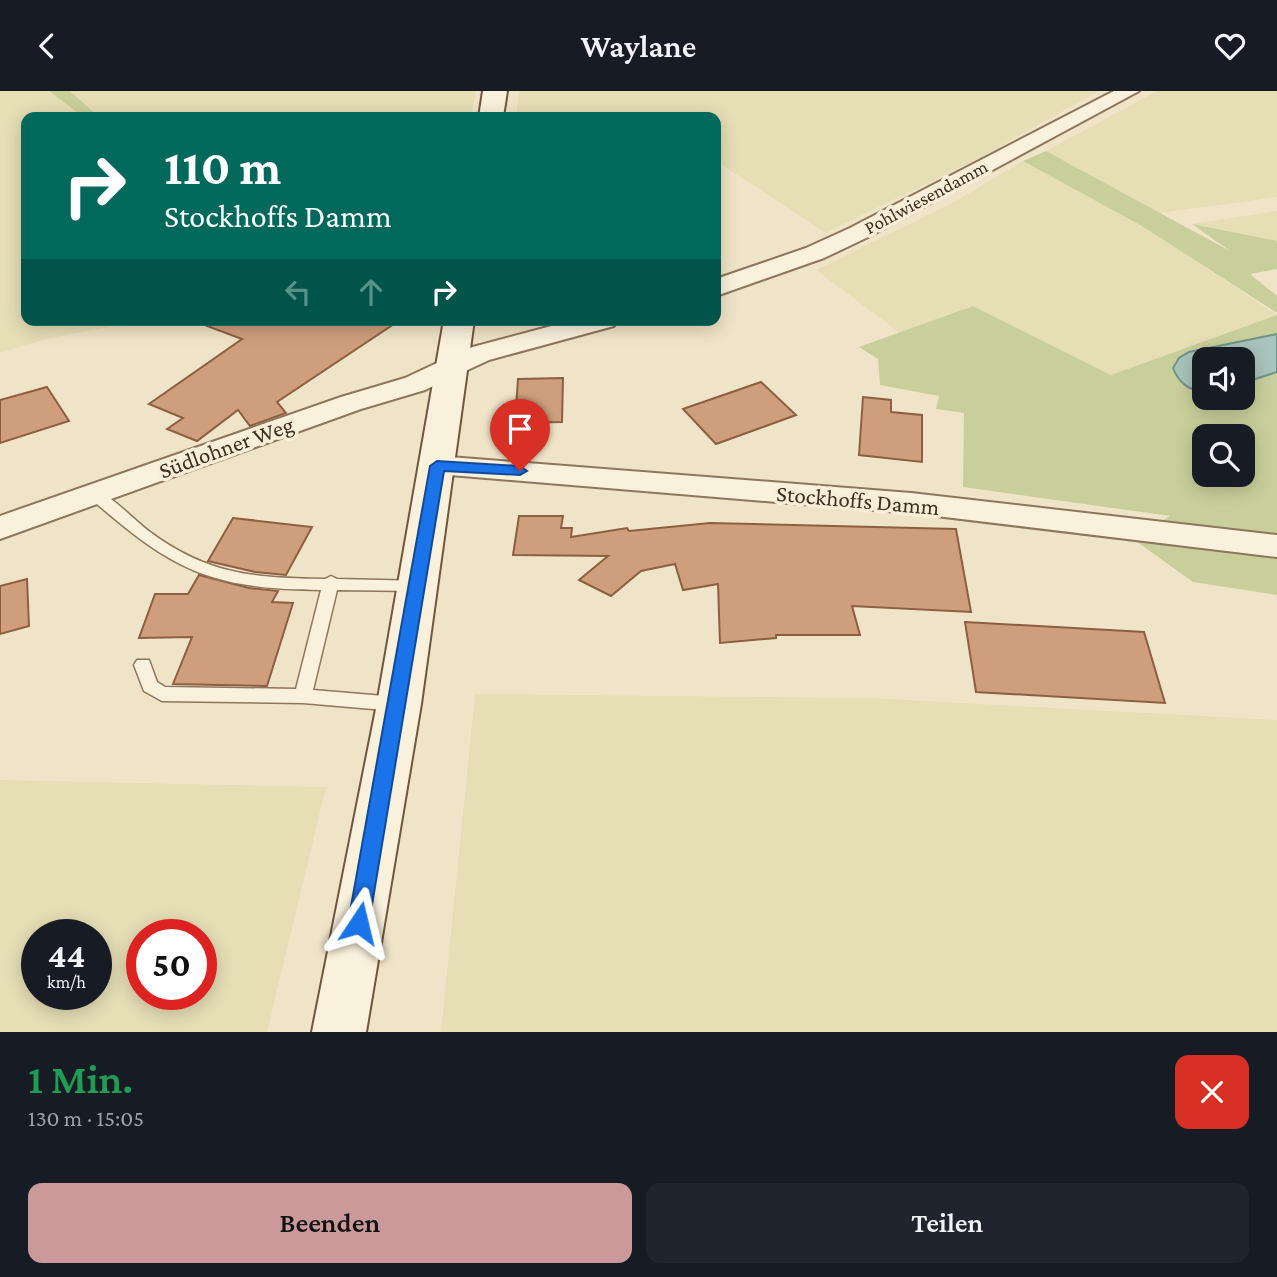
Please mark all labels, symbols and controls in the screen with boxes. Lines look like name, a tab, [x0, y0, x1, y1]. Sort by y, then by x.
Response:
icon: back	[28, 27, 66, 65]
icon: heart	[1211, 27, 1249, 65]
text: Waylane	[581, 28, 696, 64]
icon: right	[49, 140, 140, 231]
text: 110 m	[164, 140, 281, 195]
street label: Pohlwiesendamm	[861, 156, 991, 238]
text: Stockhoffs Damm	[164, 198, 392, 234]
icon: left	[279, 273, 317, 311]
icon: ahead	[352, 273, 390, 311]
icon: right	[425, 273, 463, 311]
map controls	[1192, 347, 1255, 487]
button: sound	[1192, 347, 1255, 410]
pin	[490, 399, 550, 471]
icon: arrive	[501, 410, 539, 448]
street label: Südlohner Weg	[155, 411, 297, 483]
button: search	[1192, 424, 1255, 487]
street label: Stockhoffs Damm	[775, 480, 941, 520]
position arrow	[322, 886, 396, 960]
speed limit sign: 50	[126, 919, 217, 1010]
text: 44	[48, 936, 85, 975]
text: km/h	[47, 972, 86, 992]
text: 1 Min.	[28, 1055, 133, 1102]
button: close	[1175, 1055, 1249, 1129]
text: 130 m · 15:05	[28, 1105, 144, 1131]
button: Beenden	[28, 1183, 632, 1263]
button: Teilen	[646, 1183, 1249, 1263]

